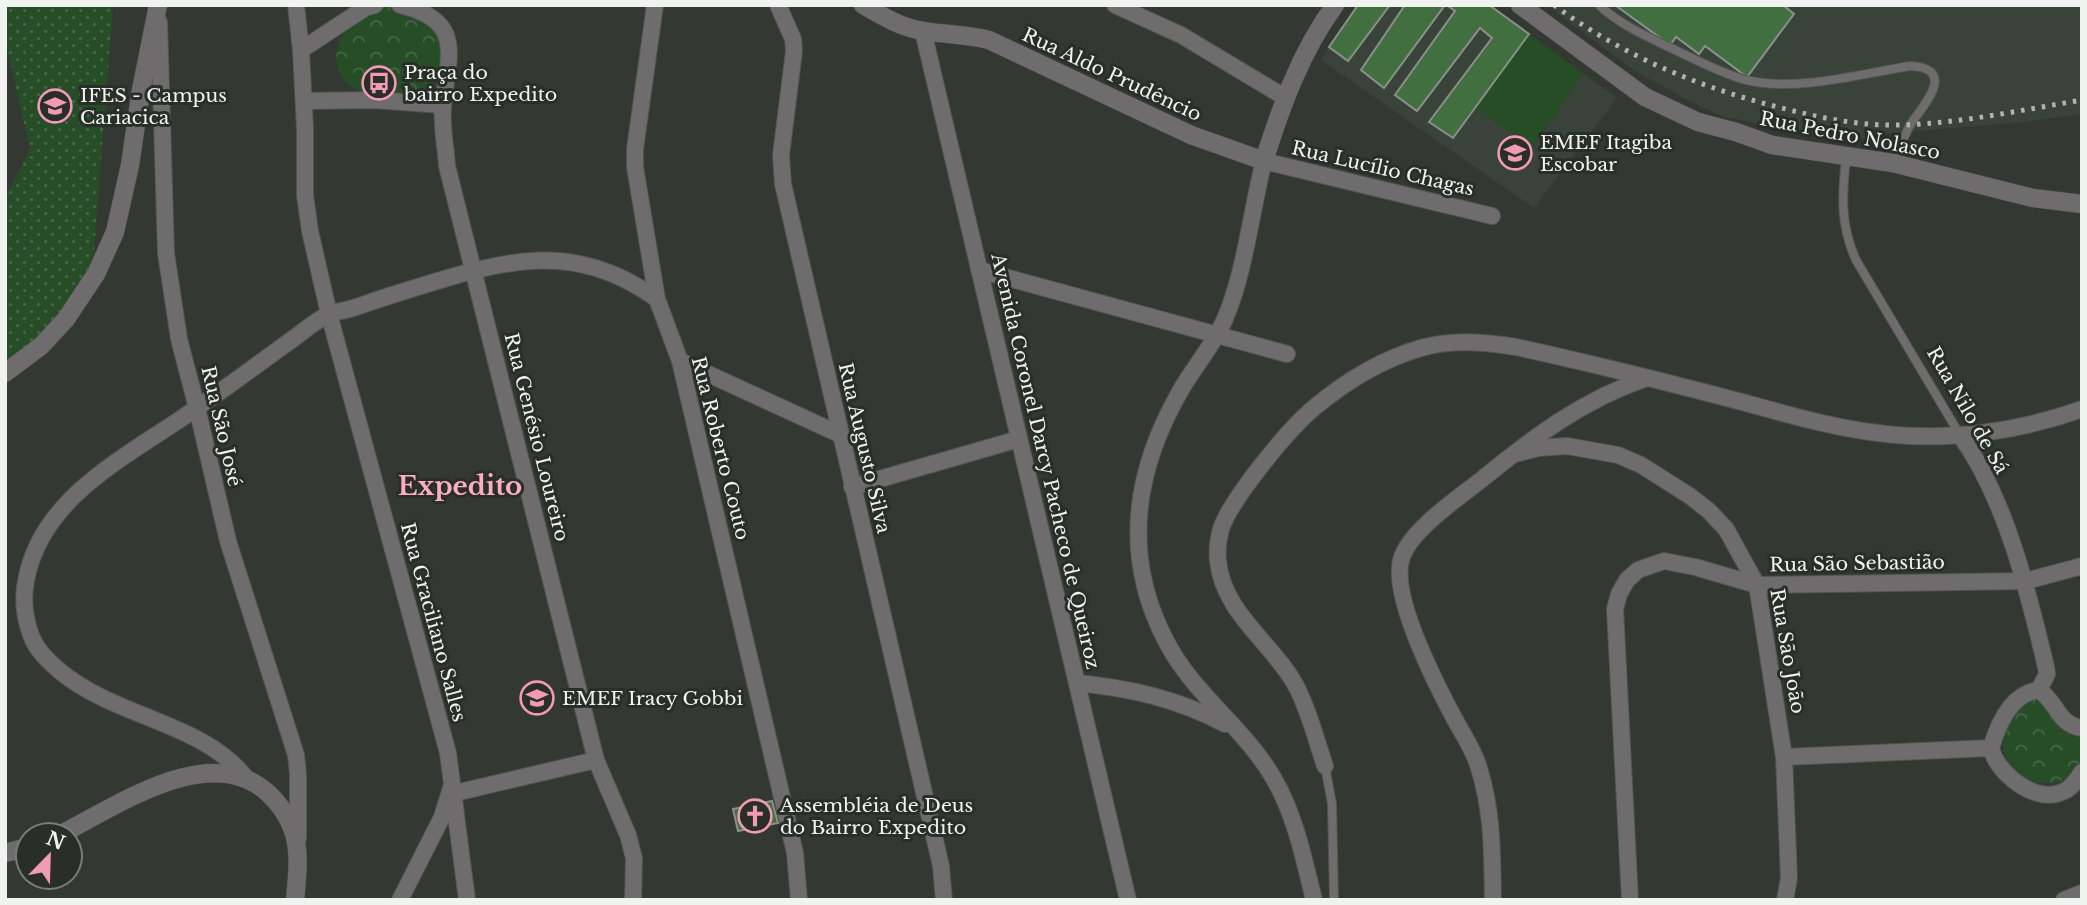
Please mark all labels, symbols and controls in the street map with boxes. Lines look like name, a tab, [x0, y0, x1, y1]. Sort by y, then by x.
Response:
street label: Rua Aldo Prudêncio	[1019, 23, 1205, 126]
place label: Praça do bairro Expedito	[403, 61, 557, 106]
bus stop icon: Praça do bairro Expedito	[360, 64, 398, 102]
place label: IFES - Campus Cariacica	[80, 84, 227, 129]
school or university icon: IFES - Campus Cariacica	[36, 87, 74, 125]
street label: Rua Pedro Nolasco	[1758, 107, 1942, 164]
place label: EMEF Itagiba Escobar	[1540, 131, 1672, 176]
school or university icon: EMEF Itagiba Escobar	[1496, 134, 1534, 172]
street label: Rua Lucílio Chagas	[1289, 136, 1476, 201]
street label: Avenida Coronel Darcy Pacheco de Queiroz	[986, 250, 1105, 671]
street label: Rua Genésio Loureiro	[499, 330, 574, 544]
street label: Rua Nilo de Sá	[1922, 343, 2013, 478]
street label: Rua Roberto Couto	[687, 354, 754, 542]
street label: Rua Augusto Silva	[834, 361, 895, 536]
street label: Rua São José	[196, 364, 247, 489]
district label: Expedito	[398, 470, 522, 502]
street label: Rua Graciliano Salles	[396, 520, 471, 724]
street label: Rua São Sebastião	[1769, 550, 1945, 577]
street label: Rua São João	[1765, 587, 1810, 715]
school or university icon: EMEF Iracy Gobbi	[518, 679, 556, 717]
place label: EMEF Iracy Gobbi	[562, 687, 743, 710]
place label: Assembléia de Deus do Bairro Expedito	[779, 794, 973, 839]
church icon: Assembléia de Deus do Bairro Expedito	[736, 797, 774, 835]
north arrow	[14, 821, 84, 891]
text: N	[43, 827, 68, 855]

